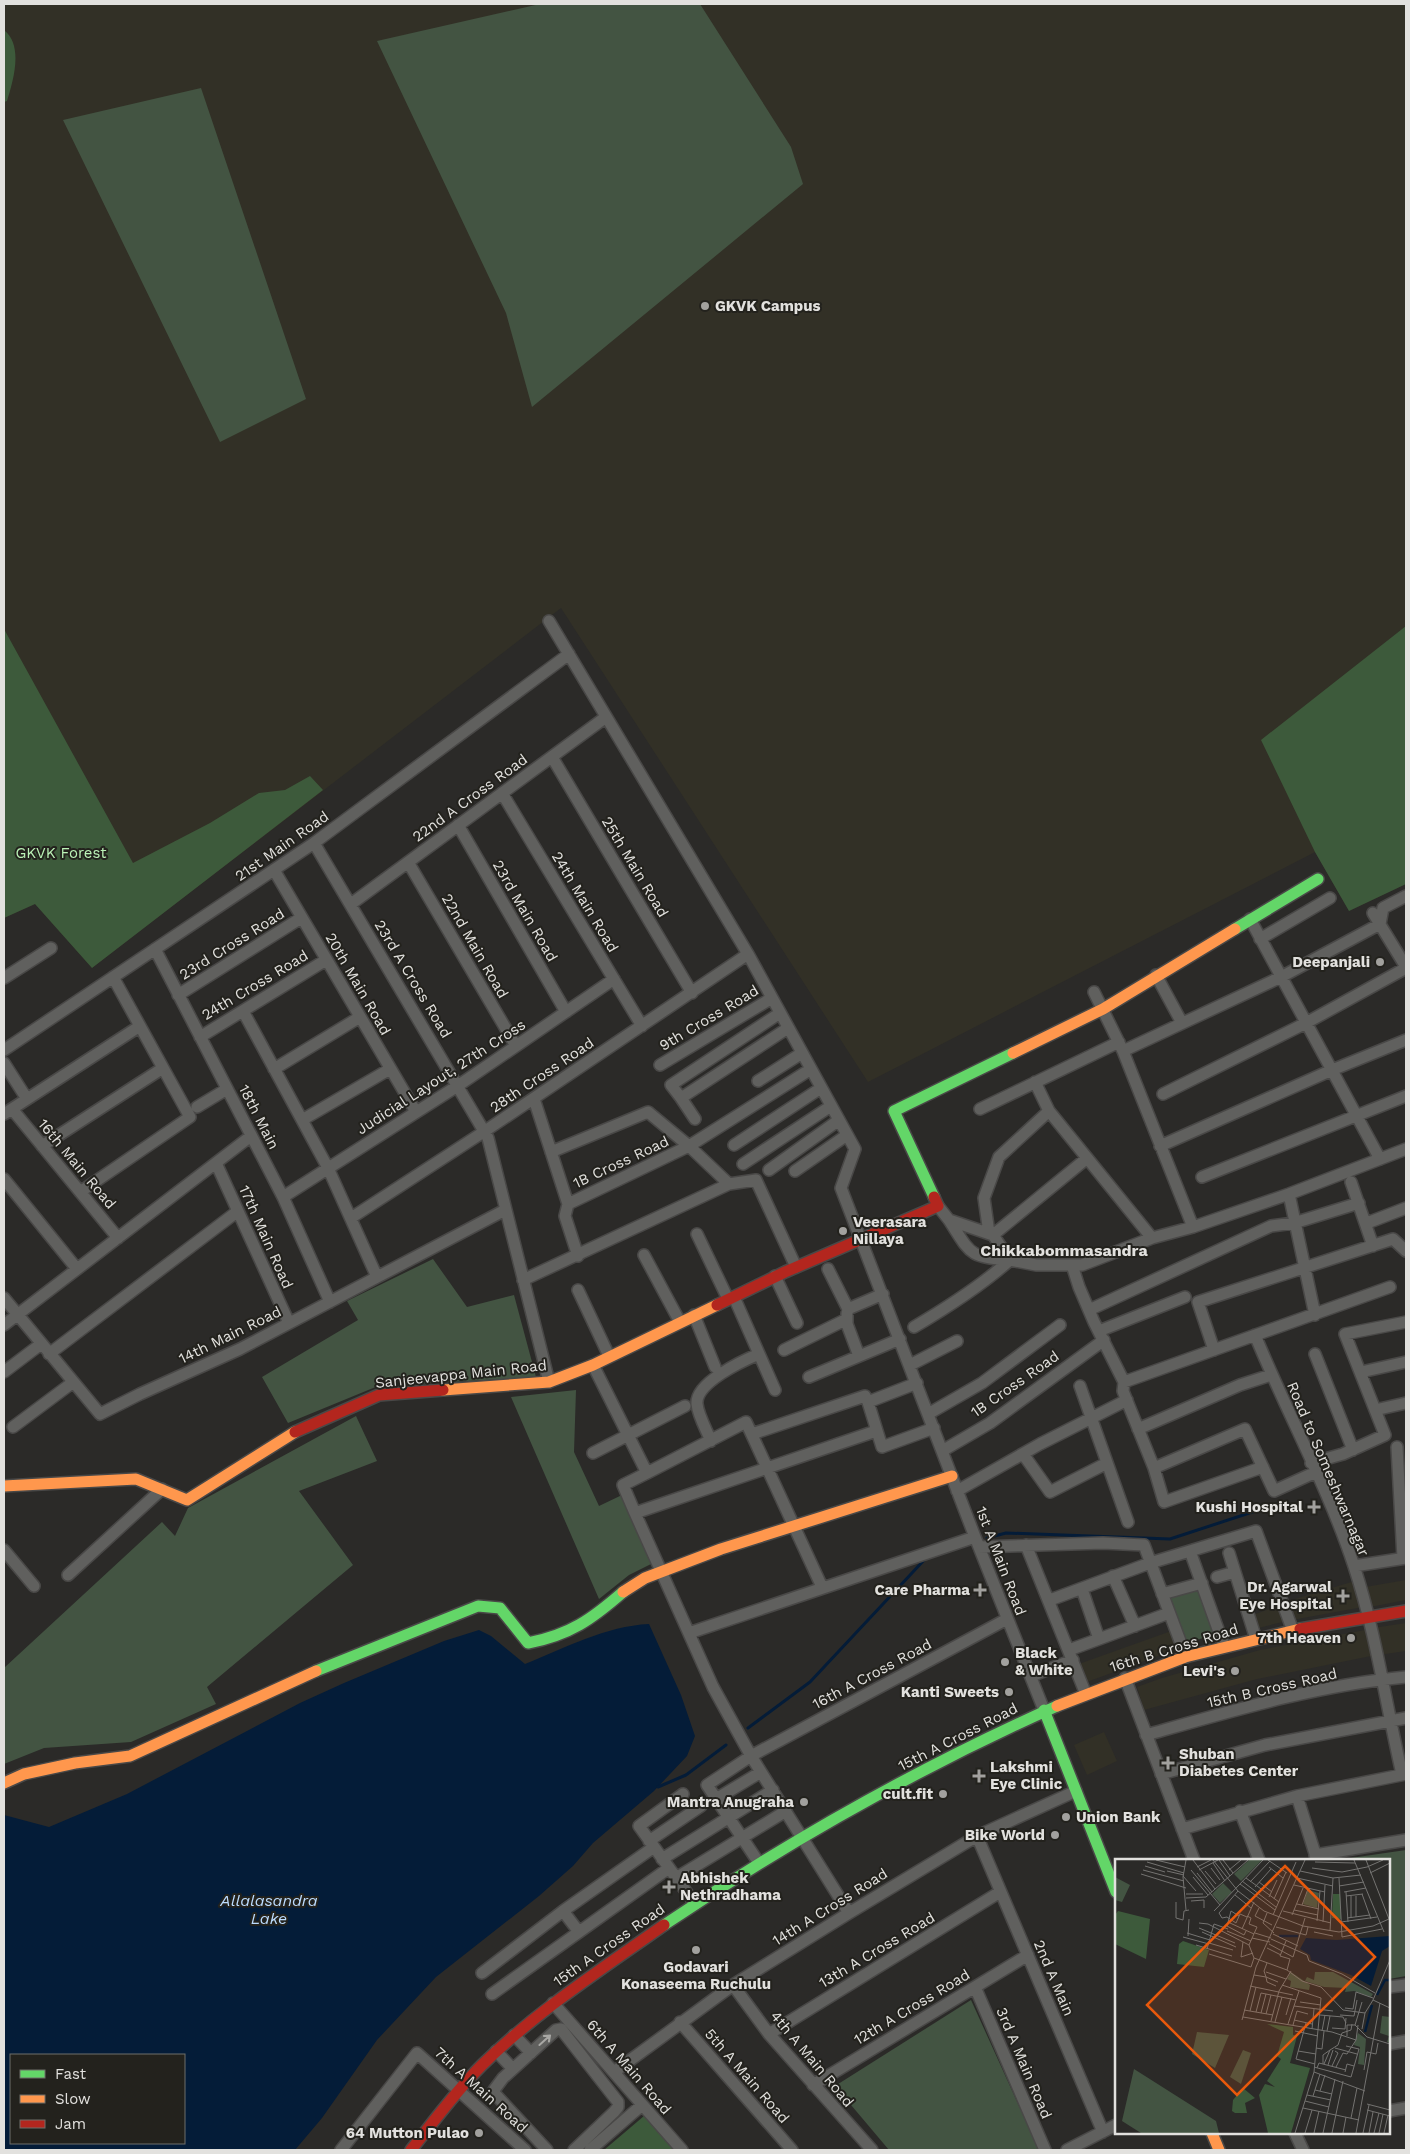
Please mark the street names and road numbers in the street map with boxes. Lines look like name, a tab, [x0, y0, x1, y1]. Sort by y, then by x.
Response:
street label: 22nd A Cross Road	[409, 750, 531, 846]
street label: 21st Main Road	[232, 807, 332, 885]
street label: 25th Main Road	[598, 813, 672, 921]
street label: 24th Main Road	[548, 848, 622, 956]
street label: 23rd Main Road	[489, 857, 561, 965]
street label: 22nd Main Road	[438, 891, 512, 1001]
street label: 23rd Cross Road	[176, 904, 288, 984]
street label: 23rd A Cross Road	[371, 917, 455, 1041]
street label: 20th Main Road	[321, 930, 395, 1038]
street label: 24th Cross Road	[199, 946, 311, 1024]
street label: 9th Cross Road	[656, 981, 762, 1055]
street label: Judicial Layout, 27th Cross	[353, 1015, 529, 1138]
street label: 28th Cross Road	[487, 1034, 597, 1116]
street label: 18th Main	[235, 1082, 283, 1152]
street label: 16th Main Road	[34, 1115, 120, 1213]
street label: 1B Cross Road	[570, 1132, 672, 1192]
street label: 17th Main Road	[235, 1183, 297, 1291]
street label: 14th Main Road	[176, 1302, 284, 1368]
street label: 1B Cross Road	[967, 1347, 1063, 1421]
street label: Sanjeevappa Main Road	[374, 1356, 548, 1392]
street label: Road to Someshwarnagar	[1283, 1379, 1373, 1559]
street label: 1st A Main Road	[972, 1504, 1030, 1618]
street label: 16th B Cross Road	[1108, 1620, 1240, 1676]
street label: 16th A Cross Road	[809, 1635, 935, 1713]
street label: 15th B Cross Road	[1205, 1664, 1339, 1712]
street label: 15th A Cross Road	[895, 1699, 1021, 1775]
street label: 14th A Cross Road	[769, 1864, 891, 1950]
street label: 15th A Cross Road	[550, 1900, 668, 1990]
street label: 13th A Cross Road	[816, 1908, 938, 1992]
street label: 2nd A Main	[1030, 1937, 1078, 2019]
street label: 12th A Cross Road	[851, 1965, 973, 2049]
street label: 3rd A Main Road	[992, 2005, 1056, 2121]
street label: 4th A Main Road	[767, 2007, 857, 2111]
street label: 6th A Main Road	[583, 2016, 675, 2118]
street label: 5th A Main Road	[701, 2025, 793, 2127]
street label: 7th A Main Road	[431, 2043, 531, 2137]

